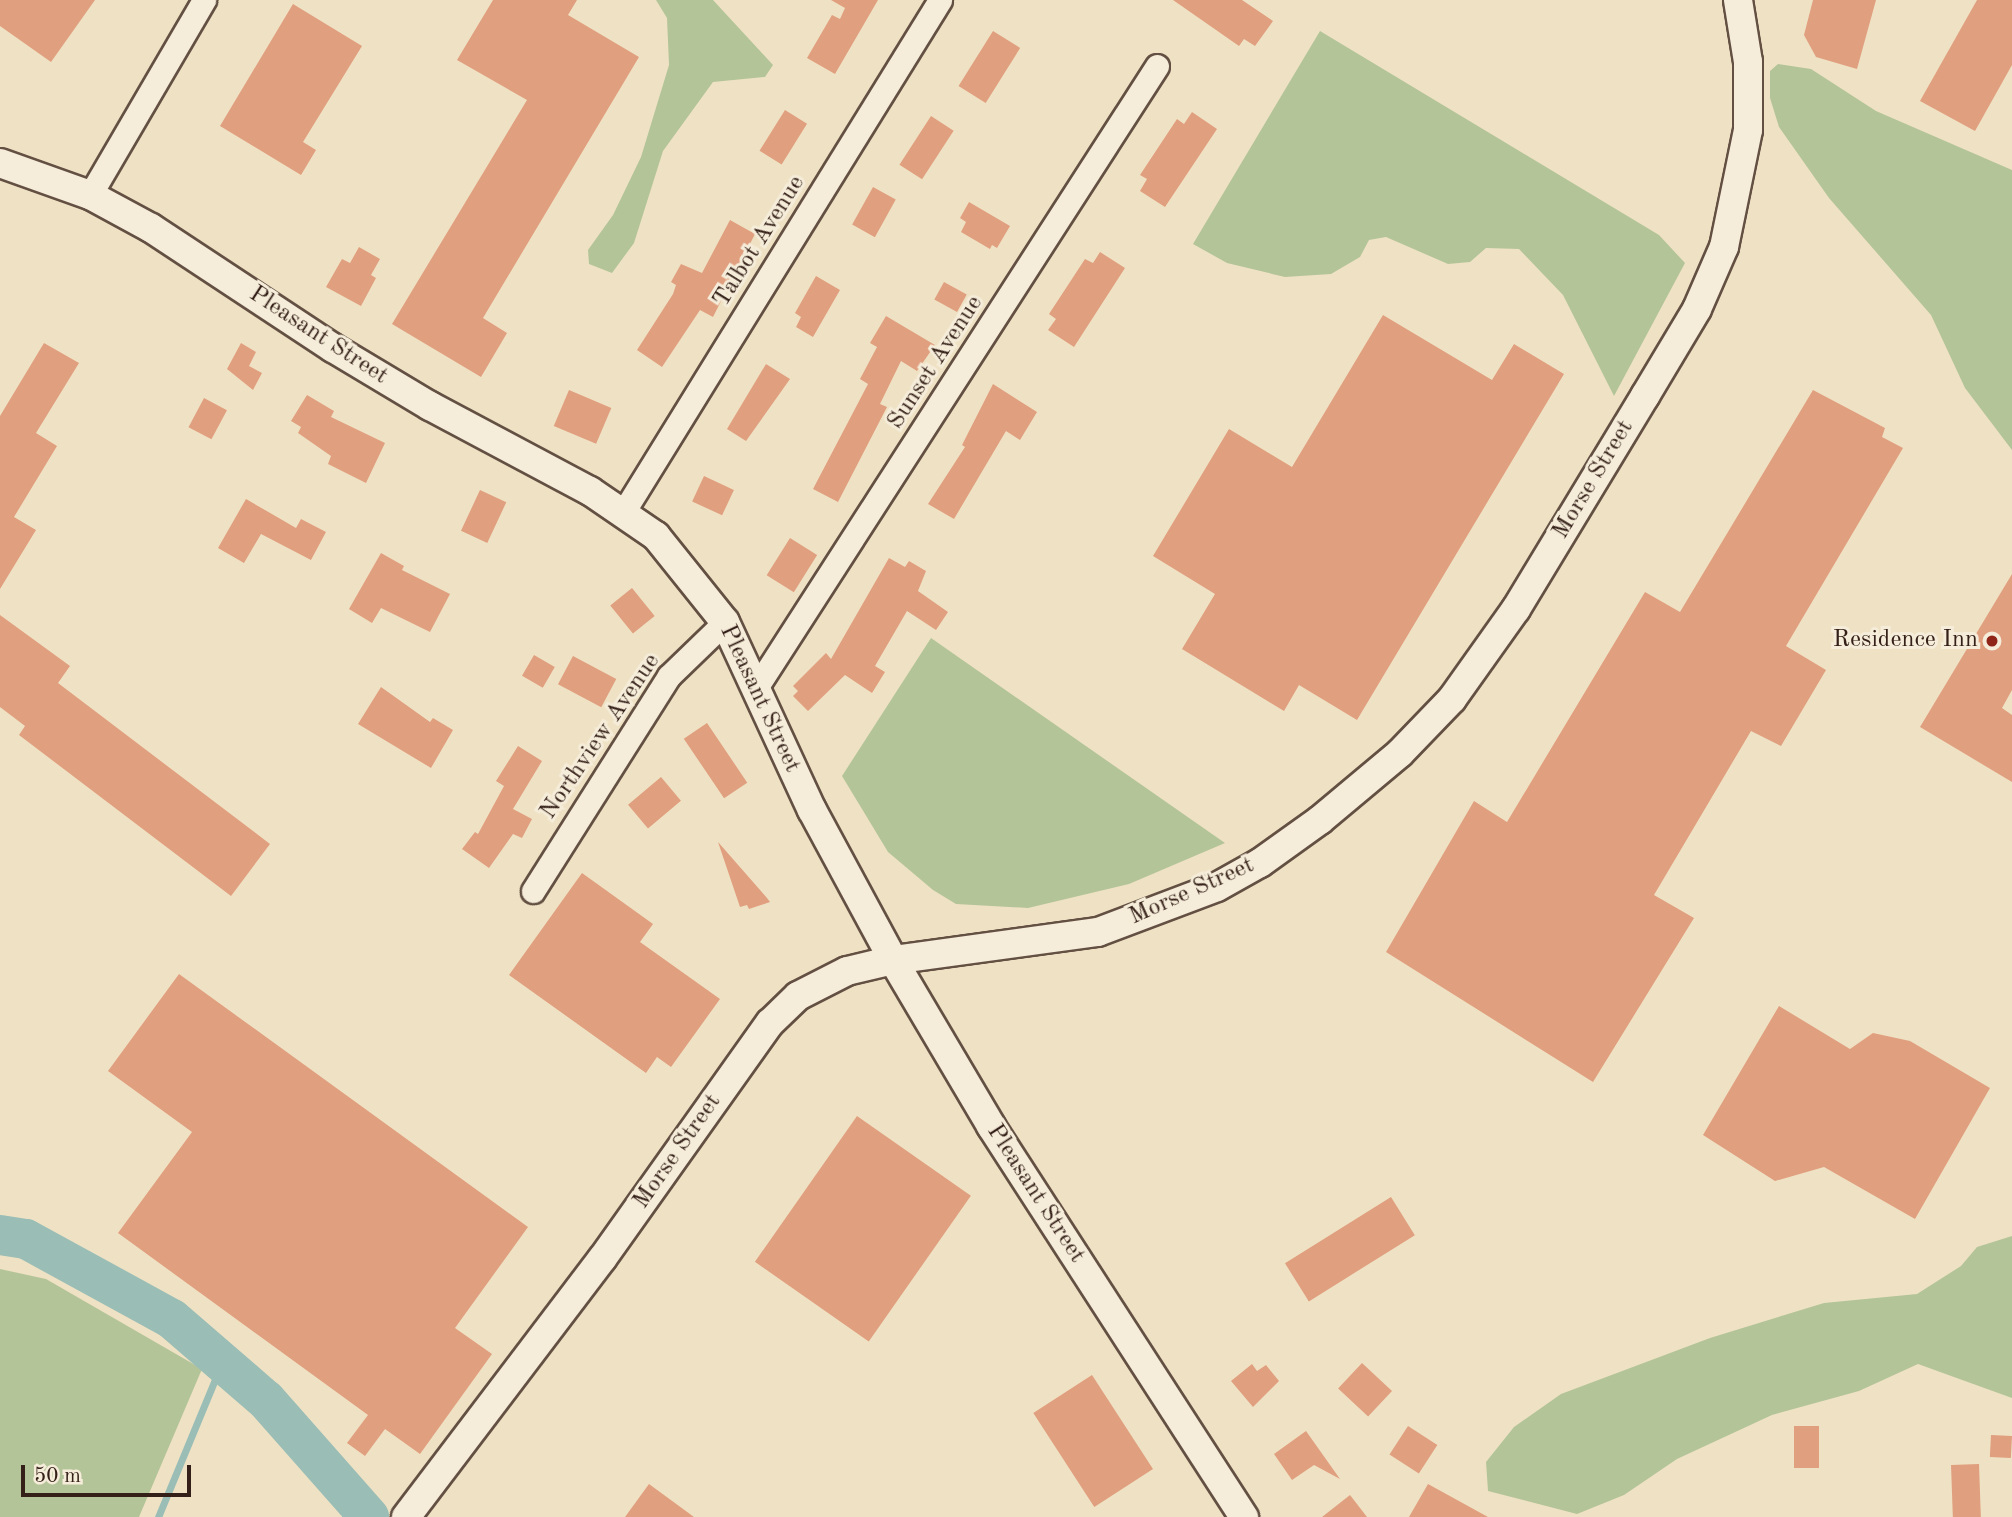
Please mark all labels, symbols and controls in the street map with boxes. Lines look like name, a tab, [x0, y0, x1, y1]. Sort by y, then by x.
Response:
street label: Talbot Avenue	[708, 171, 812, 313]
street label: Pleasant Street	[243, 280, 393, 392]
street label: Sunset Avenue	[882, 291, 990, 435]
street label: Morse Street	[1547, 415, 1641, 545]
street label: Pleasant Street	[712, 621, 806, 777]
place label: Residence Inn	[1833, 627, 1978, 655]
marker: Residence Inn	[1984, 633, 2000, 649]
street label: Northview Avenue	[535, 649, 667, 825]
street label: Morse Street	[1125, 852, 1259, 932]
street label: Morse Street	[628, 1089, 728, 1215]
street label: Pleasant Street	[979, 1119, 1091, 1269]
scale bar	[24, 1450, 194, 1494]
text: 50 m	[34, 1466, 81, 1487]

